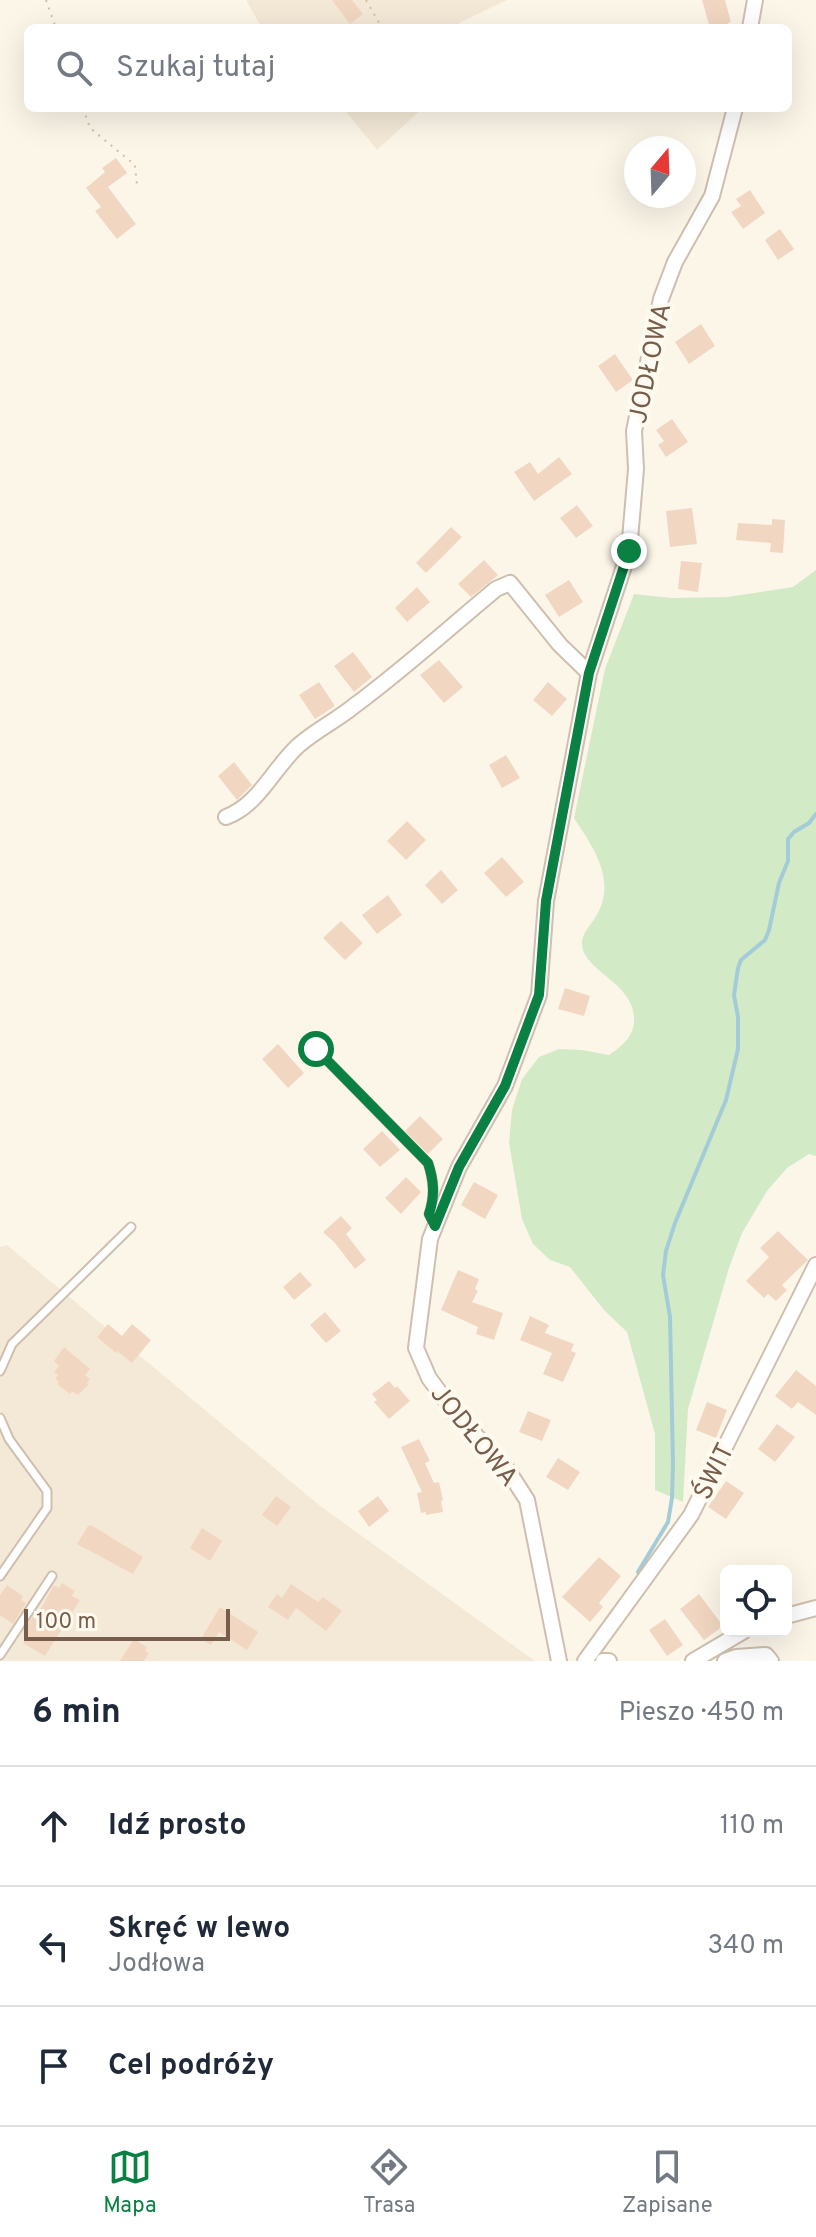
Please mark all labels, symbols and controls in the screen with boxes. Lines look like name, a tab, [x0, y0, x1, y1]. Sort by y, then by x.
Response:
search box	[24, 24, 792, 112]
icon: search	[52, 46, 96, 90]
text: Szukaj tutaj	[116, 50, 275, 87]
north arrow	[624, 136, 696, 208]
street label: JODŁOWA	[623, 300, 680, 427]
route end	[611, 533, 647, 569]
route start	[298, 1031, 334, 1067]
street label: JODŁOWA	[422, 1379, 524, 1494]
street label: ŚWIT	[686, 1437, 743, 1506]
map controls	[720, 1565, 792, 1637]
button: locate	[720, 1565, 792, 1637]
scale bar	[24, 1605, 230, 1641]
text: 100 m	[36, 1609, 96, 1636]
text: 6 min	[32, 1692, 121, 1735]
text: Pieszo · 450 m	[619, 1697, 784, 1730]
icon: ahead	[32, 1804, 76, 1848]
text: Idź prosto	[108, 1808, 246, 1845]
text: 110 m	[720, 1810, 784, 1843]
text: Skręć w lewo	[108, 1911, 290, 1948]
icon: left	[32, 1924, 76, 1968]
text: 340 m	[707, 1930, 784, 1963]
text: Jodłowa	[108, 1948, 205, 1981]
icon: arrive	[32, 2044, 76, 2088]
text: Cel podróży	[108, 2048, 274, 2085]
tab: Mapa	[103, 2145, 157, 2220]
tab: Trasa	[363, 2145, 415, 2220]
tab: Zapisane	[622, 2145, 713, 2220]

